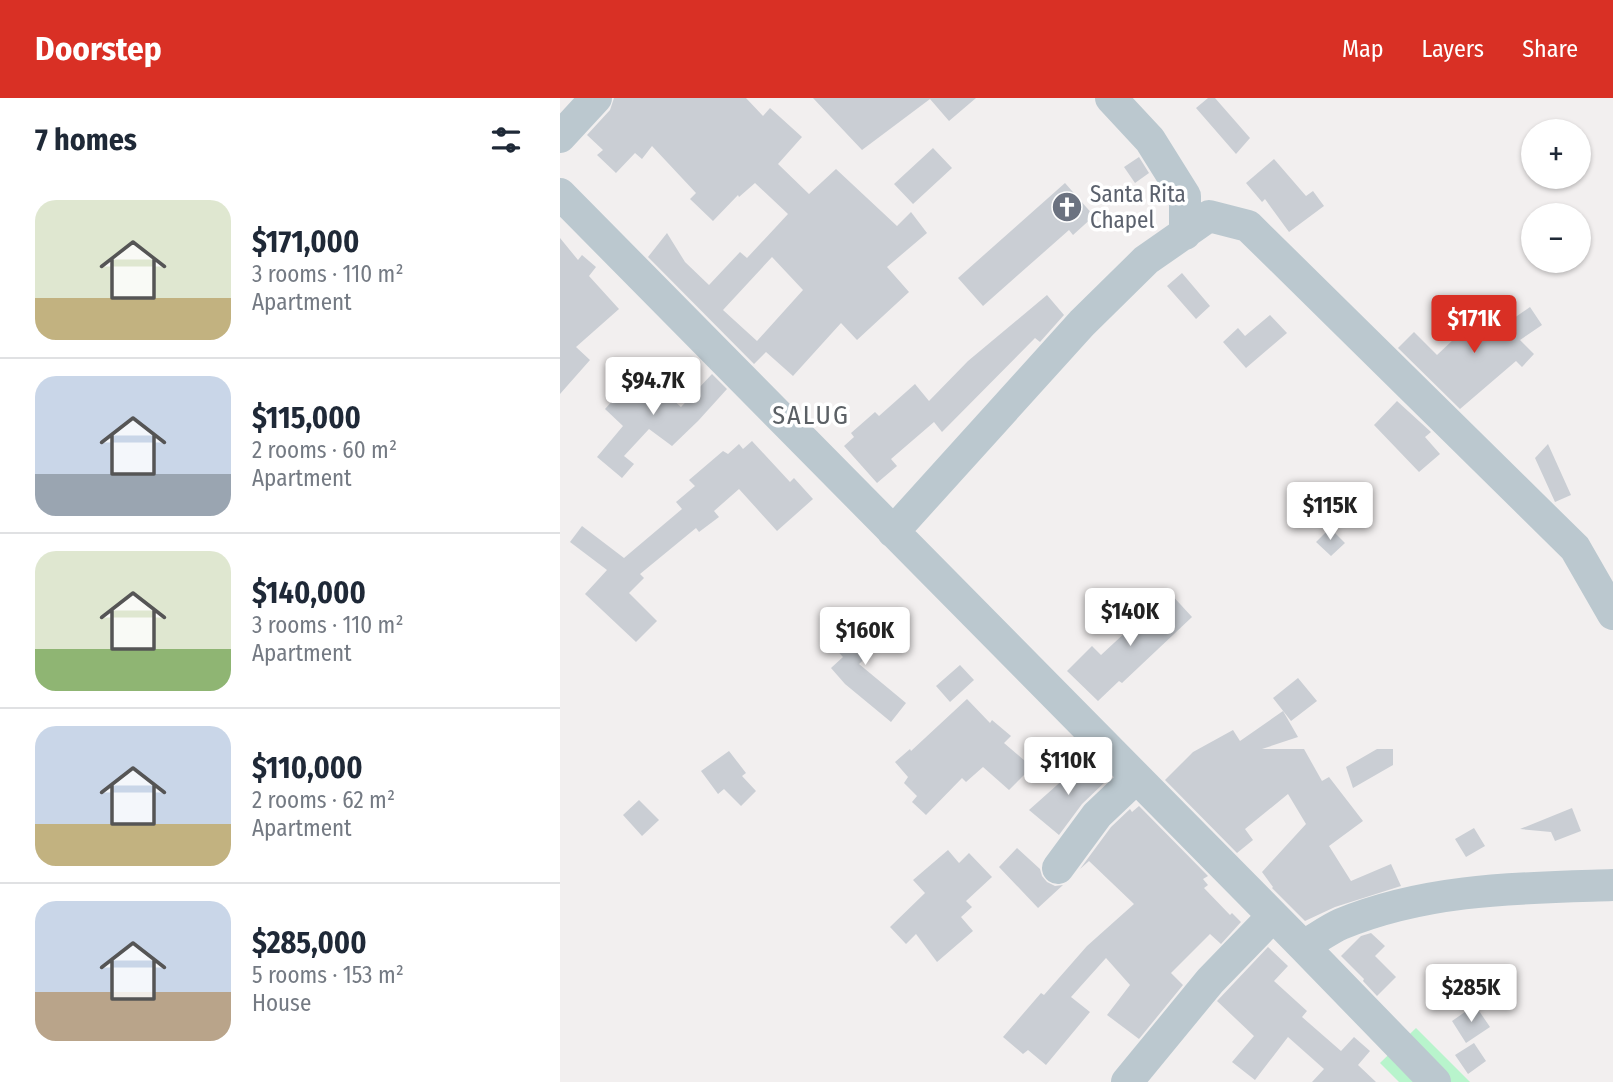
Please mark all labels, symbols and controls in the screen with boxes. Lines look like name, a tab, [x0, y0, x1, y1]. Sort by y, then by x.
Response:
text: Doorstep	[35, 29, 162, 69]
text: Map	[1342, 35, 1384, 63]
text: Layers	[1422, 35, 1484, 63]
text: Share	[1522, 35, 1578, 63]
map controls	[1521, 119, 1591, 273]
button: +	[1521, 119, 1591, 189]
icon: filters	[487, 121, 525, 159]
text: 7 homes	[35, 122, 137, 158]
place label: Santa Rita Chapel	[1090, 180, 1186, 234]
church icon: Santa Rita Chapel	[1050, 190, 1084, 224]
button: −	[1521, 203, 1591, 273]
text: $171,000	[252, 224, 359, 260]
icon: home	[91, 228, 175, 312]
text: 3 rooms · 110 m²	[252, 260, 403, 288]
text: Apartment	[252, 288, 352, 316]
pin: $171K	[1425, 296, 1523, 355]
text: $171K	[1447, 304, 1501, 332]
pin: $94.7K	[596, 358, 710, 417]
text: $94.7K	[621, 366, 685, 394]
text: $115,000	[252, 400, 361, 436]
district label: SALUG	[772, 400, 850, 431]
icon: home	[91, 404, 175, 488]
text: 2 rooms · 60 m²	[252, 436, 397, 464]
text: Apartment	[252, 464, 352, 492]
pin: $115K	[1281, 482, 1379, 542]
text: $115K	[1303, 491, 1357, 519]
text: $140,000	[252, 575, 366, 611]
icon: home	[91, 579, 175, 663]
pin: $140K	[1081, 588, 1179, 648]
text: $140K	[1101, 597, 1159, 625]
pin: $160K	[816, 608, 914, 667]
text: 3 rooms · 110 m²	[252, 611, 403, 639]
text: $160K	[836, 616, 894, 644]
text: Apartment	[252, 639, 352, 667]
pin: $110K	[1019, 738, 1117, 797]
text: $110K	[1040, 746, 1096, 774]
text: $110,000	[252, 750, 363, 786]
icon: home	[91, 754, 175, 838]
text: 2 rooms · 62 m²	[252, 786, 395, 814]
text: Apartment	[252, 814, 352, 842]
text: $285,000	[252, 925, 367, 961]
icon: home	[91, 929, 175, 1013]
text: 5 rooms · 153 m²	[252, 961, 404, 989]
pin: $285K	[1422, 964, 1520, 1024]
text: $285K	[1442, 973, 1500, 1001]
text: House	[252, 989, 311, 1017]

